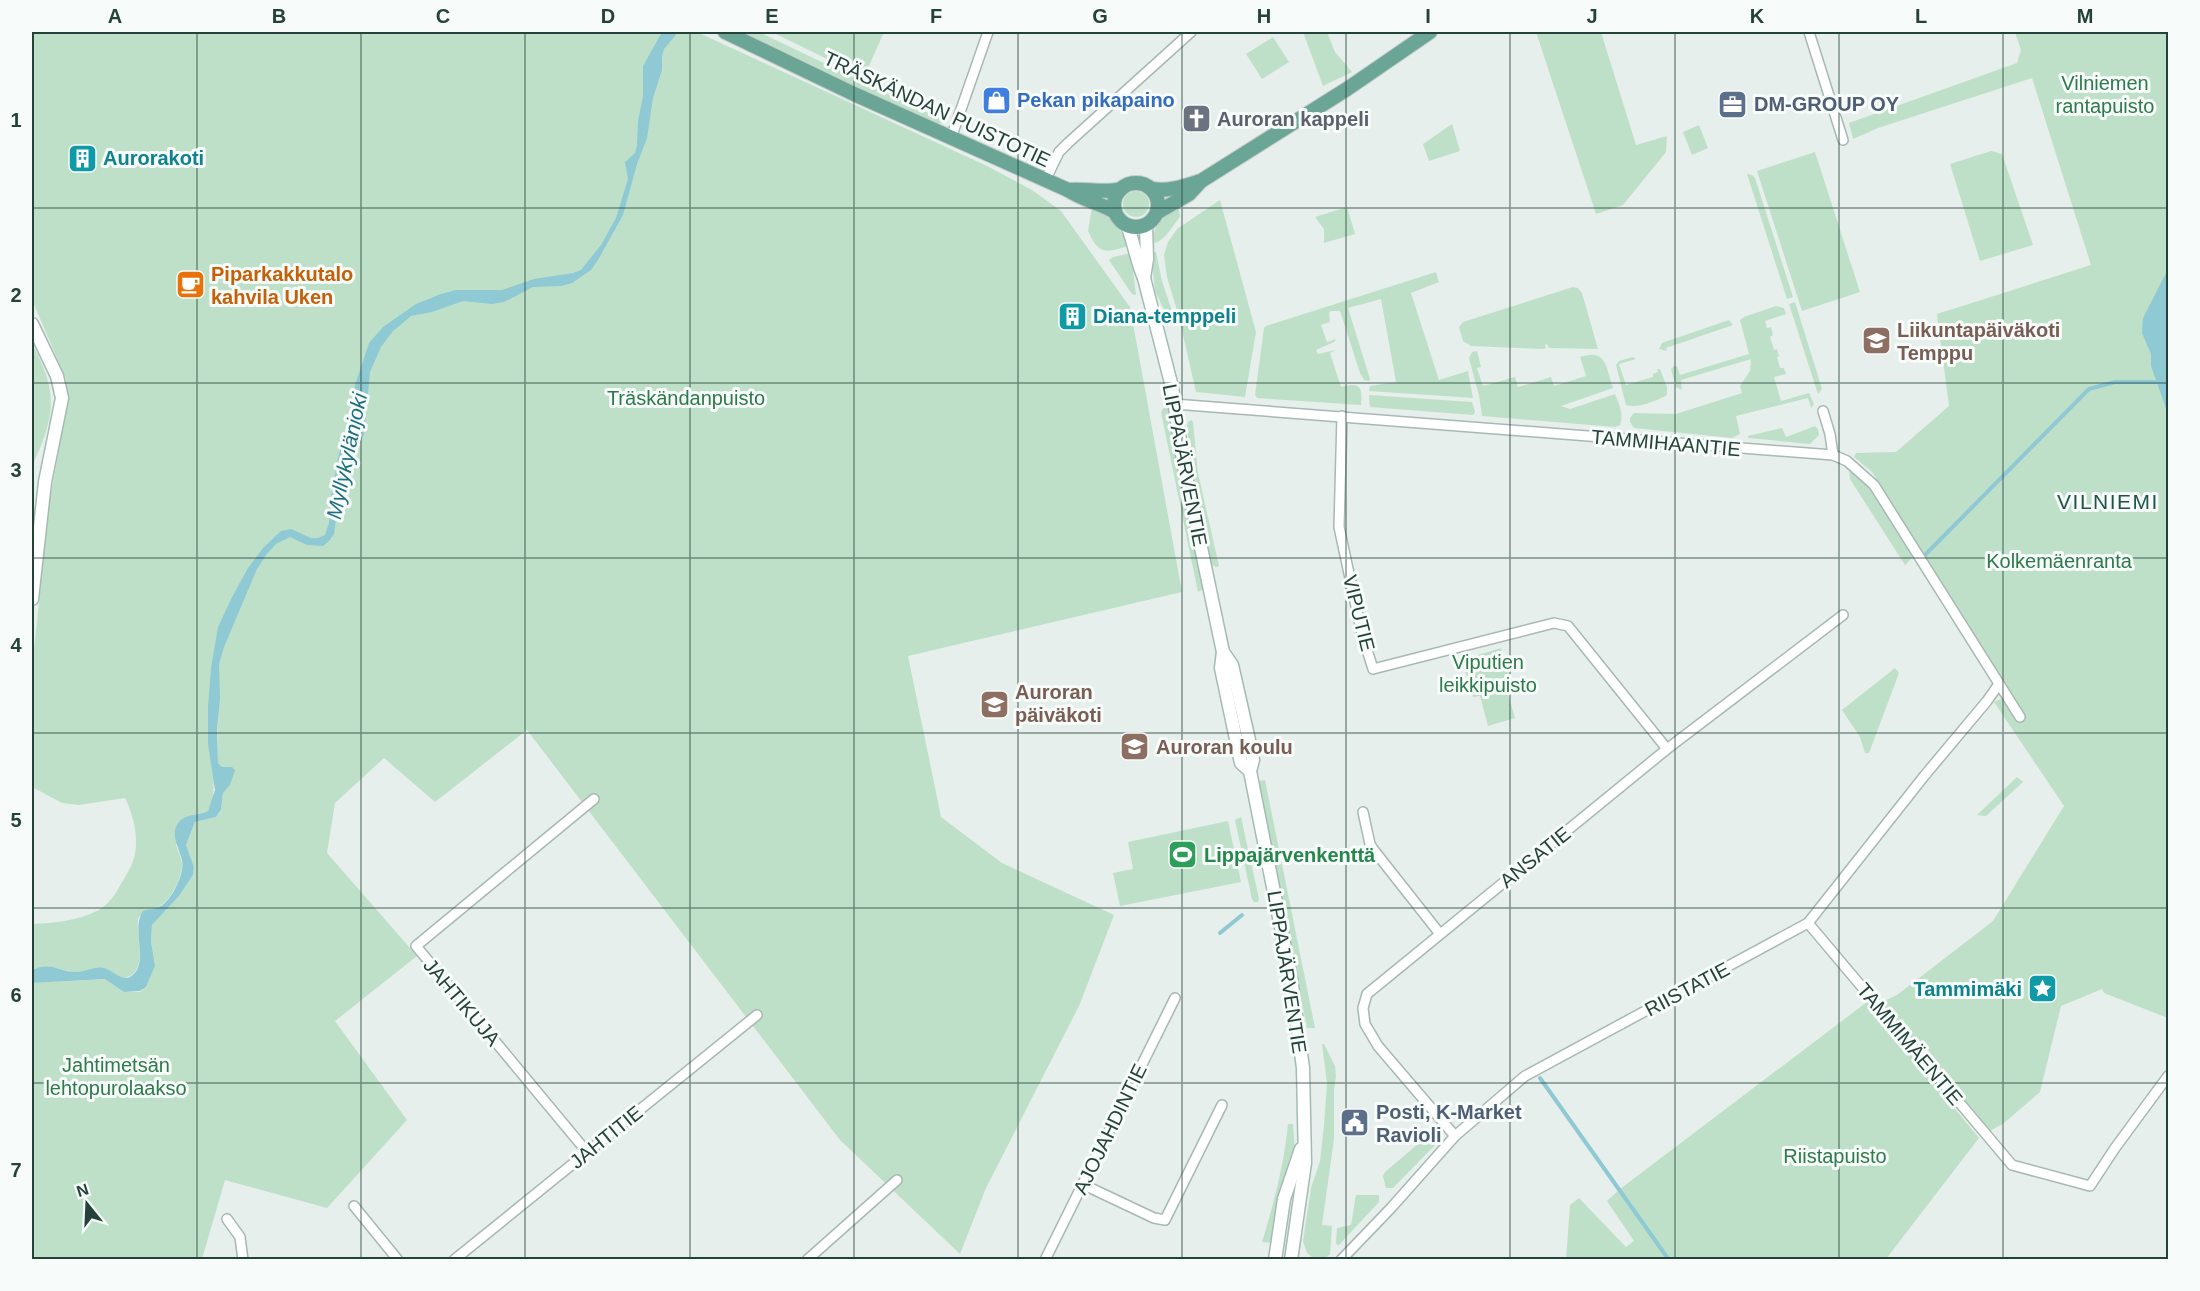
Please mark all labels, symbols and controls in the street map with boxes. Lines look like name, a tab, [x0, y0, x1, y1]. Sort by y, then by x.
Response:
text: A	[108, 5, 122, 27]
text: B	[272, 5, 286, 27]
text: C	[436, 5, 450, 27]
text: D	[601, 5, 615, 27]
text: E	[765, 5, 779, 27]
text: F	[930, 5, 942, 27]
text: G	[1092, 5, 1108, 27]
text: H	[1257, 5, 1271, 27]
text: I	[1425, 5, 1431, 27]
text: J	[1586, 5, 1598, 27]
text: K	[1750, 5, 1765, 27]
text: L	[1915, 5, 1927, 27]
text: M	[2077, 5, 2093, 27]
street label: TRÄSKÄNDAN PUISTOTIE	[820, 47, 1054, 171]
park label: Vilniemen rantapuisto	[2056, 72, 2154, 117]
shop icon: Pekan pikapaino	[980, 84, 1012, 116]
office icon: DM-GROUP OY	[1717, 88, 1749, 120]
place label: Pekan pikapaino	[1017, 89, 1175, 111]
place label: DM-GROUP OY	[1754, 93, 1900, 115]
church icon: Auroran kappeli	[1180, 103, 1212, 135]
place label: Auroran kappeli	[1217, 108, 1369, 130]
text: 1	[10, 109, 22, 131]
building icon: Aurorakoti	[66, 142, 98, 174]
place label: Aurorakoti	[103, 147, 204, 169]
place label: Piparkakkutalo kahvila Uken	[211, 263, 353, 308]
cafe icon: Piparkakkutalo kahvila Uken	[174, 269, 206, 301]
text: 2	[10, 284, 22, 306]
building icon: Diana-temppeli	[1056, 300, 1088, 332]
place label: Diana-temppeli	[1093, 305, 1236, 327]
place label: Liikuntapäiväkoti Temppu	[1897, 319, 2060, 364]
school or university icon: Liikuntapäiväkoti Temppu	[1860, 325, 1892, 357]
street label: LIPPAJÄRVENTIE	[1158, 382, 1212, 548]
park label: Träskändanpuisto	[607, 387, 765, 409]
water label: Myllykylänjoki	[322, 389, 371, 521]
street label: TAMMIHAANTIE	[1591, 426, 1741, 460]
text: 3	[10, 459, 22, 481]
district label: VILNIEMI	[2057, 490, 2159, 513]
park label: Kolkemäenranta	[1986, 550, 2133, 572]
street label: VIPUTIE	[1339, 573, 1379, 653]
text: 4	[10, 634, 22, 656]
park label: Viputien leikkipuisto	[1439, 651, 1537, 696]
place label: Auroran päiväkoti	[1015, 681, 1102, 726]
school or university icon: Auroran päiväkoti	[978, 688, 1010, 720]
school or university icon: Auroran koulu	[1119, 731, 1151, 763]
place label: Auroran koulu	[1156, 736, 1293, 758]
text: 5	[10, 809, 22, 831]
street label: ANSATIE	[1495, 822, 1575, 892]
sports icon: Lippajärvenkenttä	[1167, 839, 1199, 871]
place label: Lippajärvenkenttä	[1204, 844, 1376, 866]
street label: LIPPAJÄRVENTIE	[1263, 889, 1311, 1055]
street label: JAHTIKUJA	[419, 954, 505, 1050]
street label: RIISTATIE	[1641, 958, 1733, 1020]
place icon: Tammimäki	[2027, 973, 2059, 1005]
place label: Tammimäki	[1913, 978, 2022, 1000]
street label: TAMMIMÄENTIE	[1853, 979, 1967, 1109]
text: 6	[10, 984, 22, 1006]
park label: Jahtimetsän lehtopurolaakso	[45, 1054, 187, 1099]
street label: AJOJAHDINTIE	[1069, 1060, 1151, 1198]
street label: JAHTITIE	[565, 1101, 647, 1173]
place label: Posti, K-Market Ravioli	[1376, 1101, 1522, 1146]
public building icon: Posti, K-Market Ravioli	[1339, 1107, 1371, 1139]
park label: Riistapuisto	[1783, 1145, 1887, 1167]
text: 7	[10, 1159, 22, 1181]
north arrow	[57, 1174, 117, 1234]
text: N	[74, 1180, 91, 1200]

